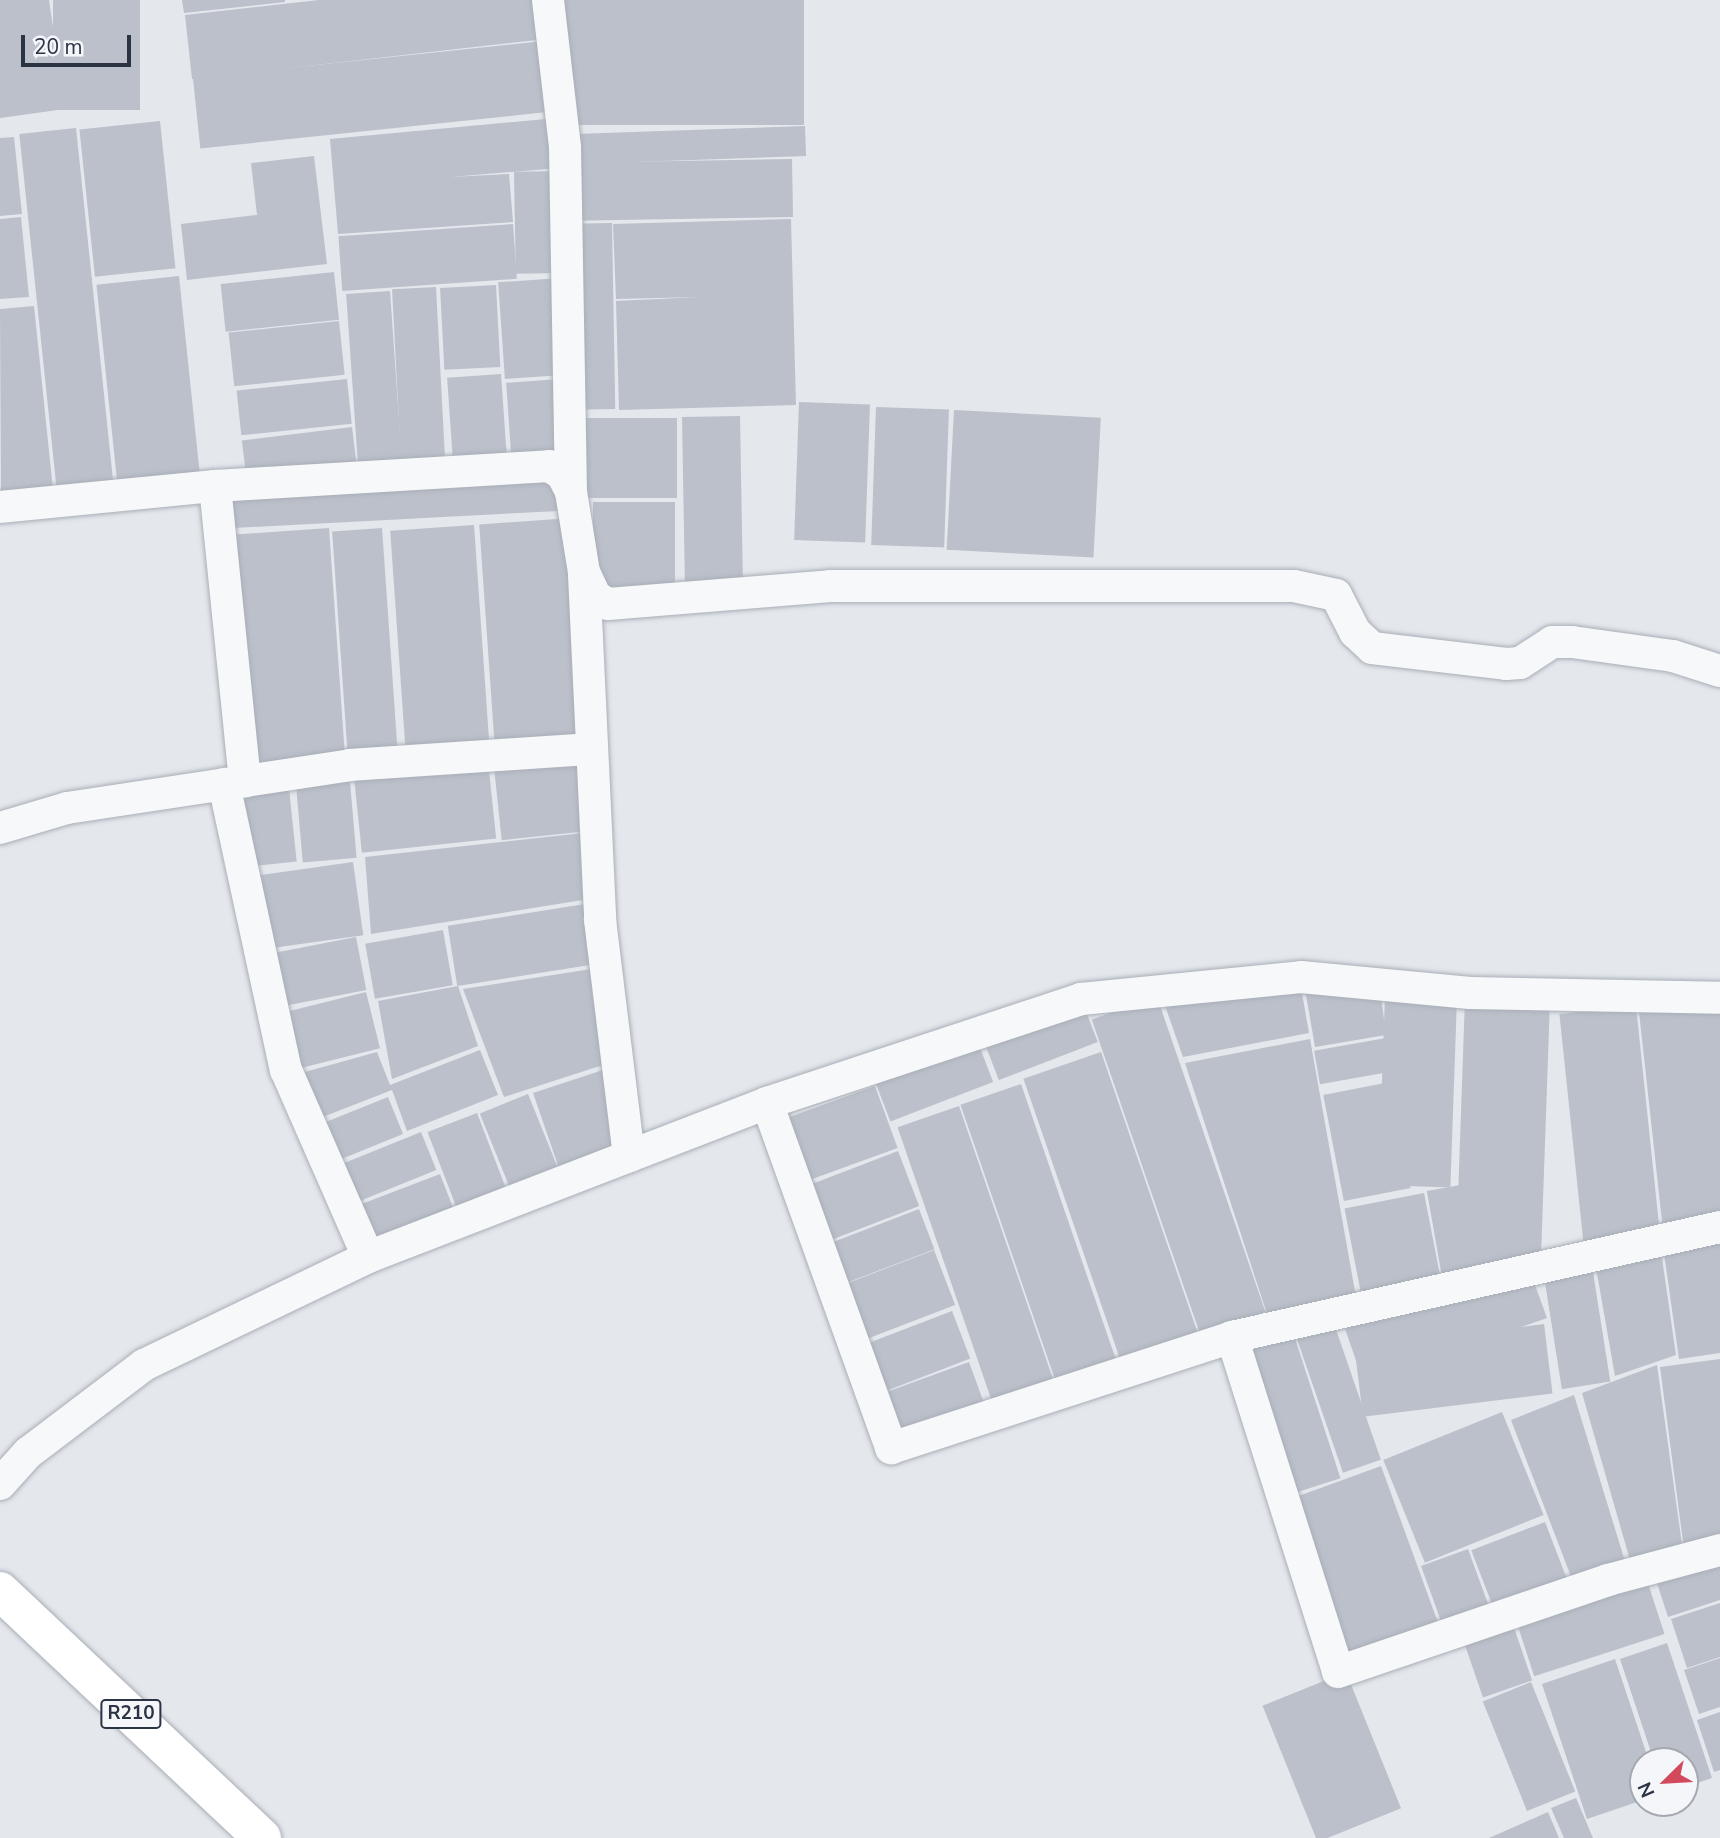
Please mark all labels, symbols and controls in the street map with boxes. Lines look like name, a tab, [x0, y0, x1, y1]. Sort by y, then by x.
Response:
scale bar	[24, 21, 135, 65]
text: 20 m	[34, 33, 83, 61]
road number: R210	[100, 1698, 162, 1730]
north arrow	[1629, 1747, 1699, 1817]
text: N	[1632, 1778, 1661, 1802]

